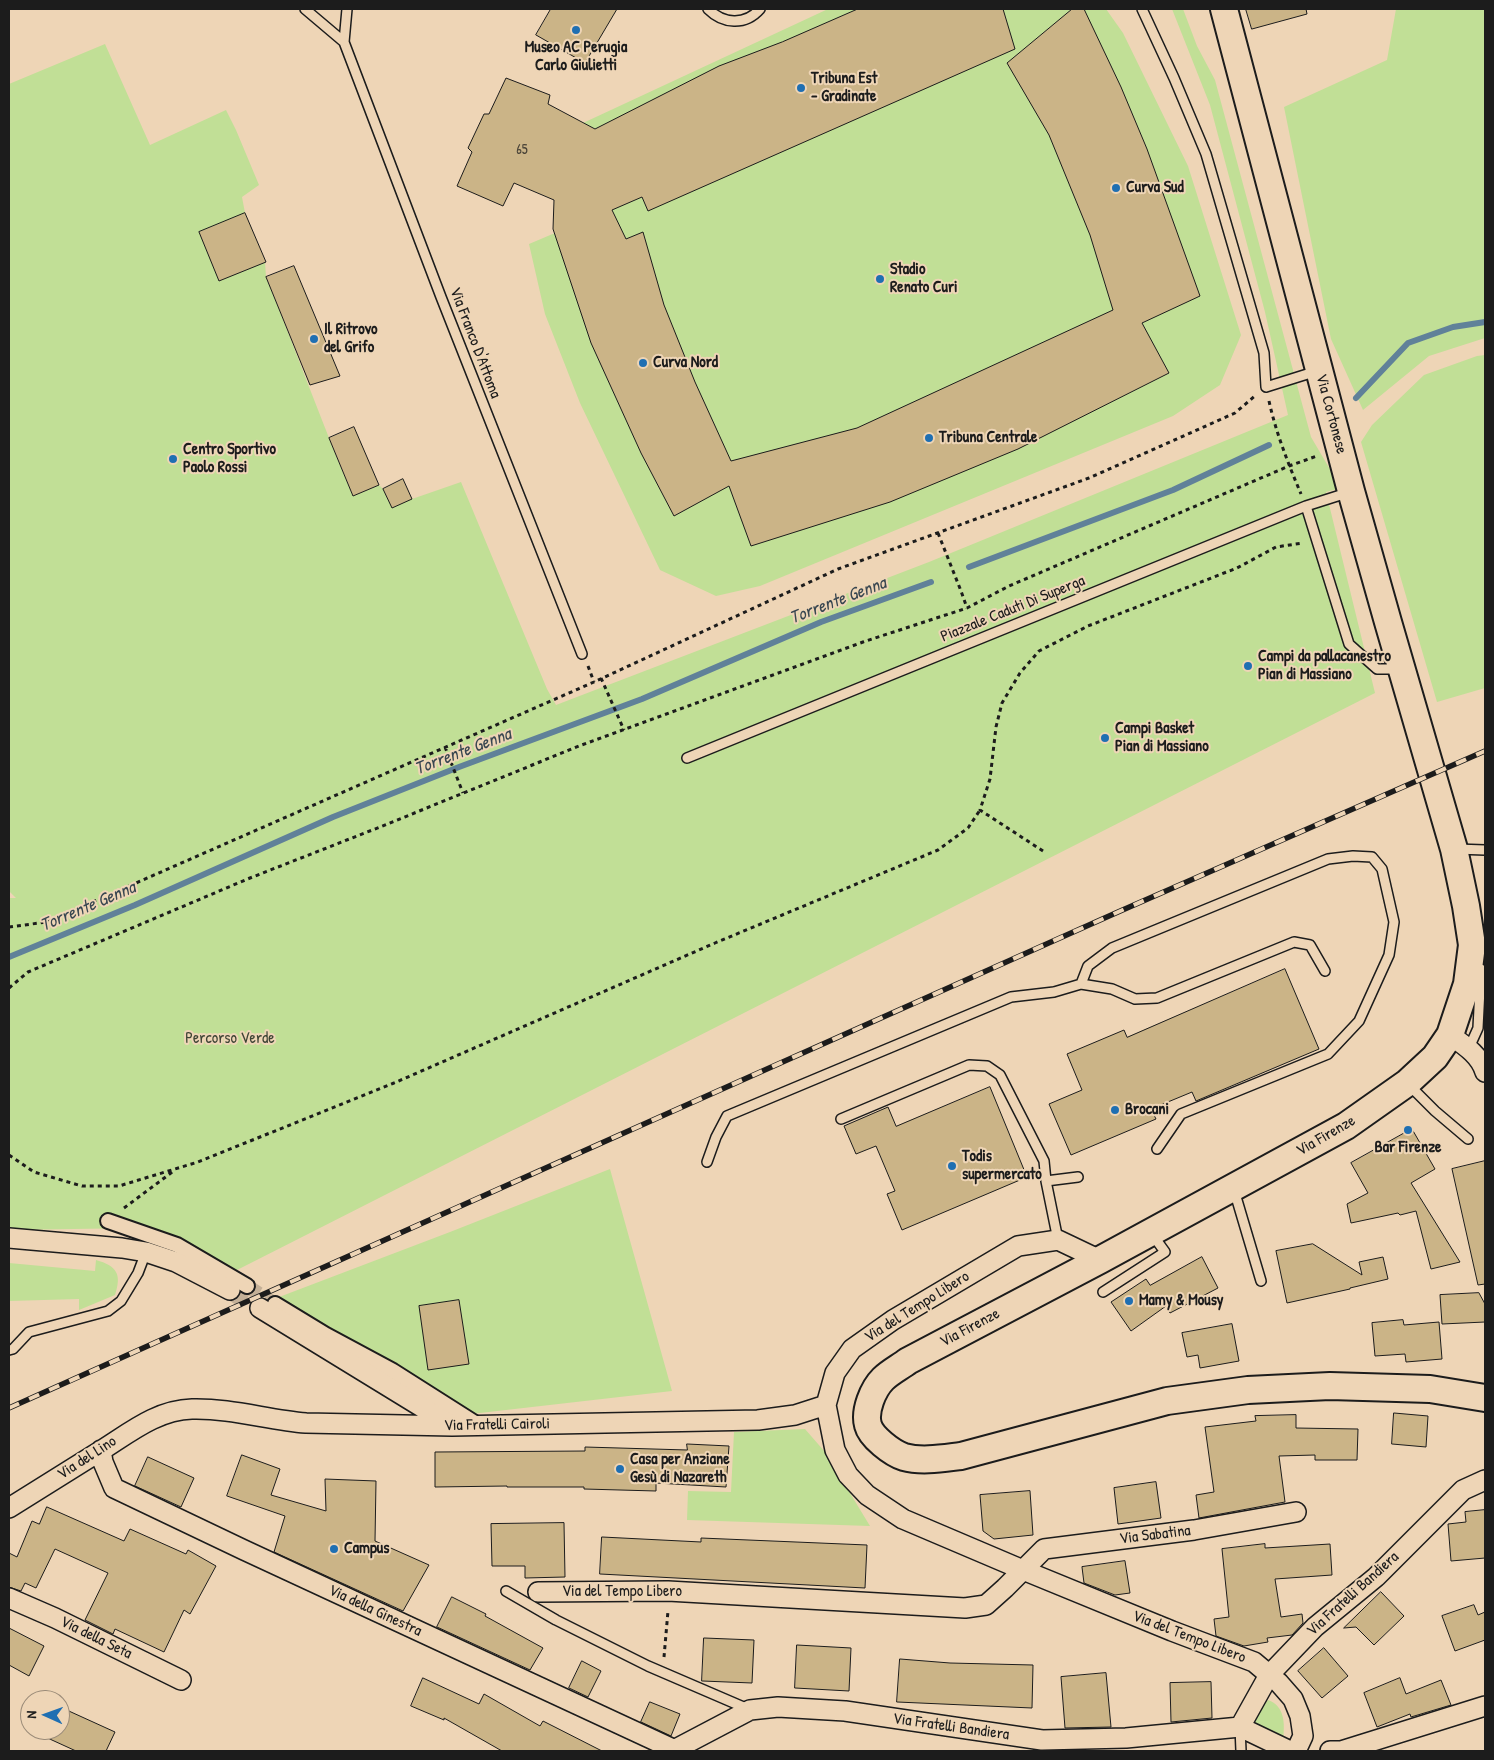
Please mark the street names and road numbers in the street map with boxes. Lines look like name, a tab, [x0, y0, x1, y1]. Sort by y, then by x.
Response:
street label: Via Franco D'Attoma	[445, 285, 505, 401]
street label: Via Cortonese	[1311, 372, 1351, 456]
street label: Piazzale Caduti Di Superga	[938, 571, 1088, 647]
street label: Via Firenze	[1293, 1111, 1359, 1161]
street label: Via del Tempo Libero	[861, 1267, 973, 1347]
street label: Via Firenze	[937, 1304, 1003, 1352]
street label: Via Fratelli Cairoli	[444, 1414, 550, 1436]
street label: Via del Lino	[54, 1432, 120, 1484]
street label: Via Sabatina	[1118, 1521, 1192, 1549]
street label: Via Fratelli Bandiera	[1303, 1548, 1403, 1640]
street label: Via della Ginestra	[325, 1581, 425, 1641]
street label: Via del Tempo Libero	[562, 1582, 682, 1602]
street label: Via del Tempo Libero	[1130, 1607, 1248, 1667]
street label: Via della Seta	[57, 1612, 135, 1664]
street label: Via Fratelli Bandiera	[892, 1709, 1010, 1745]

